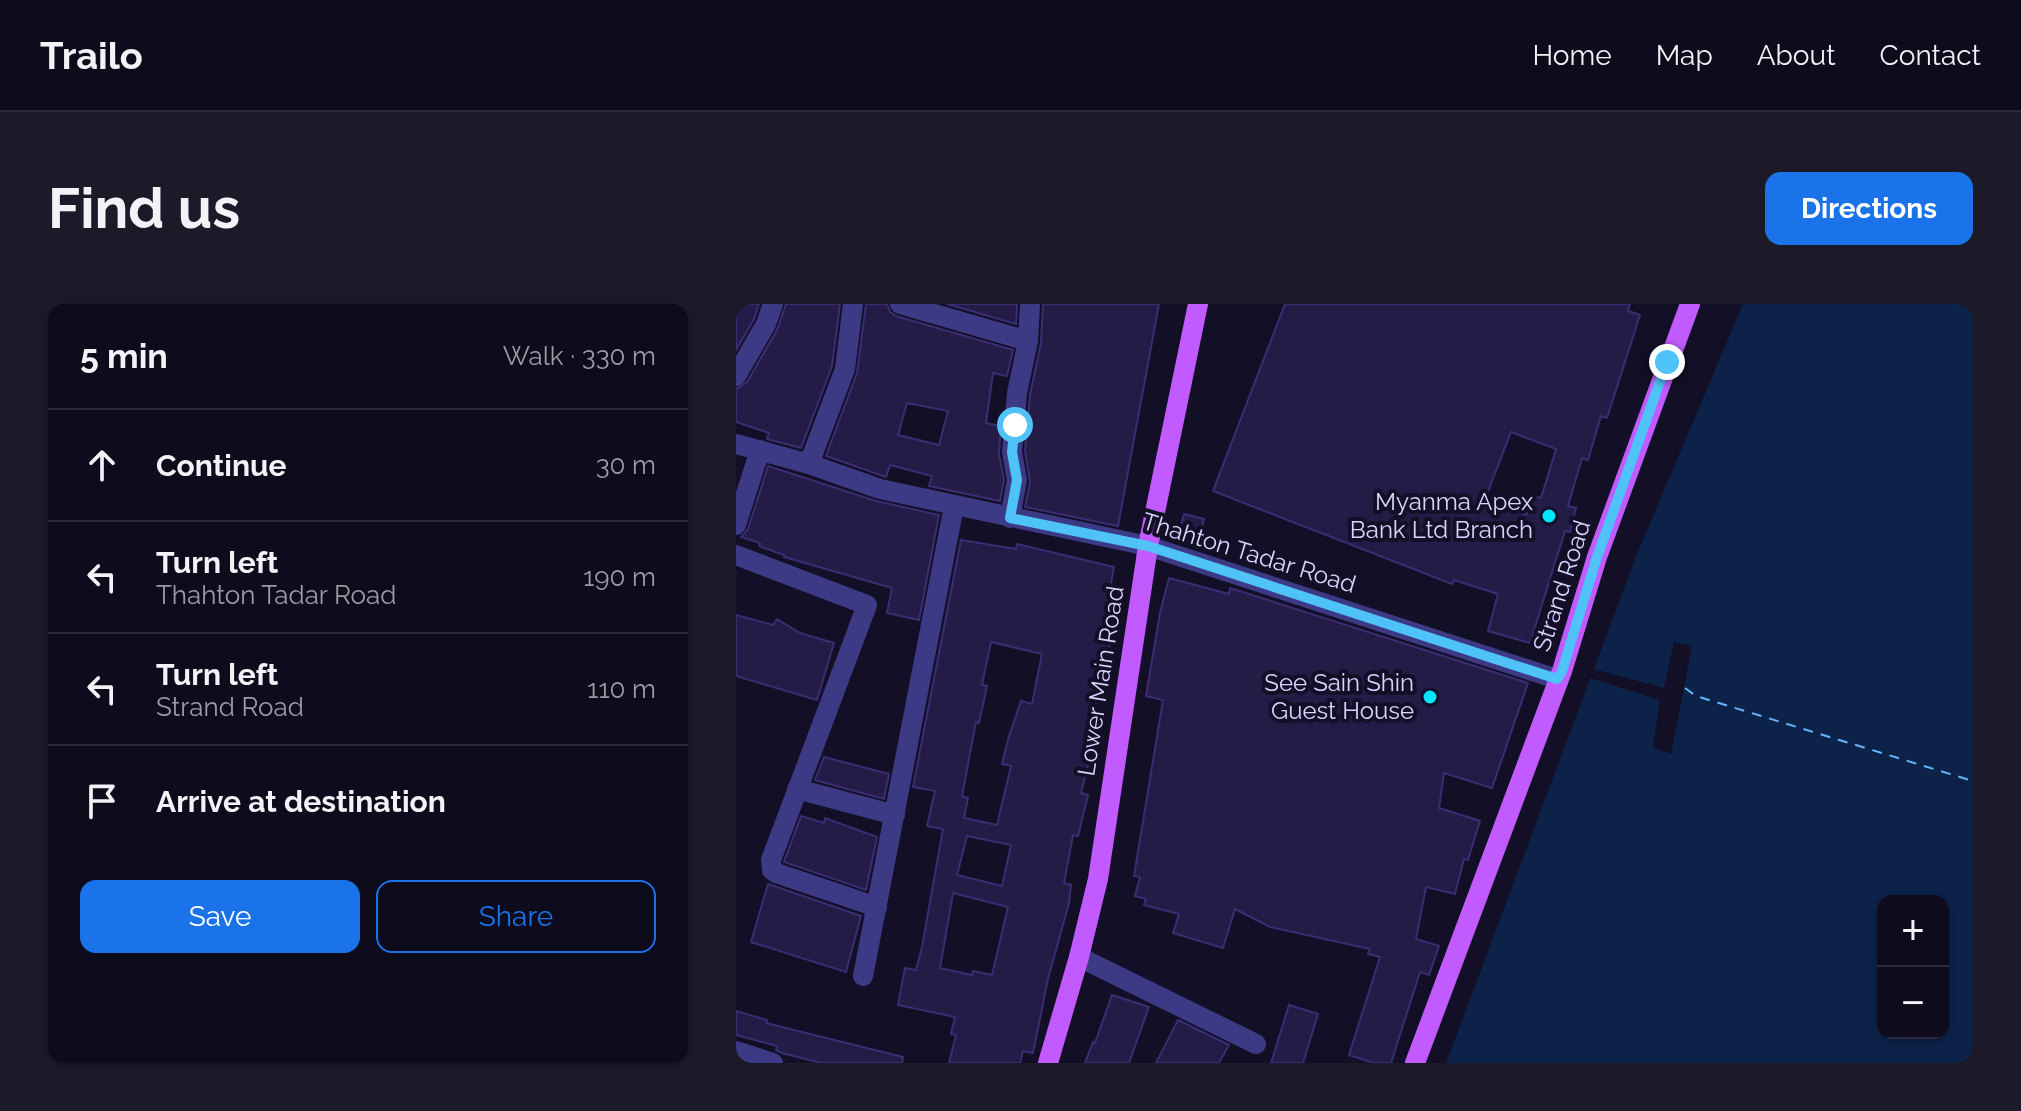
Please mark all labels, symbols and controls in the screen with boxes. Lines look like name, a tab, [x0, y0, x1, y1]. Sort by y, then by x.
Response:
text: Trailo	[40, 33, 143, 78]
text: Home	[1532, 39, 1612, 72]
text: Map	[1656, 39, 1713, 72]
text: About	[1757, 39, 1836, 72]
text: Contact	[1880, 39, 1981, 72]
button: Directions	[1765, 172, 1973, 245]
text: Find us	[48, 175, 240, 241]
text: 5 min	[80, 336, 168, 376]
text: Walk · 330 m	[503, 341, 656, 371]
route end	[1649, 344, 1685, 380]
route start	[997, 407, 1033, 443]
icon: ahead	[80, 443, 124, 487]
text: Continue	[156, 448, 287, 483]
text: 30 m	[596, 450, 656, 480]
place label: Myanma Apex Bank Ltd Branch	[1350, 487, 1533, 544]
street label: Thahton Tadar Road	[1139, 506, 1359, 599]
marker: Myanma Apex Bank Ltd Branch	[1540, 507, 1558, 525]
street label: Strand Road	[1527, 516, 1596, 655]
text: Turn left	[156, 545, 278, 580]
icon: left	[80, 555, 124, 599]
text: 190 m	[583, 562, 656, 592]
text: Thahton Tadar Road	[156, 580, 396, 610]
street label: Lower Main Road	[1071, 584, 1130, 778]
text: Turn left	[156, 657, 278, 692]
icon: left	[80, 667, 124, 711]
place label: See Sain Shin Guest House	[1264, 668, 1414, 725]
text: 110 m	[587, 674, 656, 704]
marker: See Sain Shin Guest House	[1421, 688, 1439, 706]
text: Strand Road	[156, 692, 304, 722]
icon: arrive	[80, 779, 124, 823]
text: Arrive at destination	[156, 784, 446, 819]
button: Save	[80, 880, 360, 953]
button: Share	[376, 880, 656, 953]
map controls	[1877, 895, 1949, 1039]
button: +	[1877, 895, 1949, 967]
button: −	[1877, 967, 1949, 1039]

